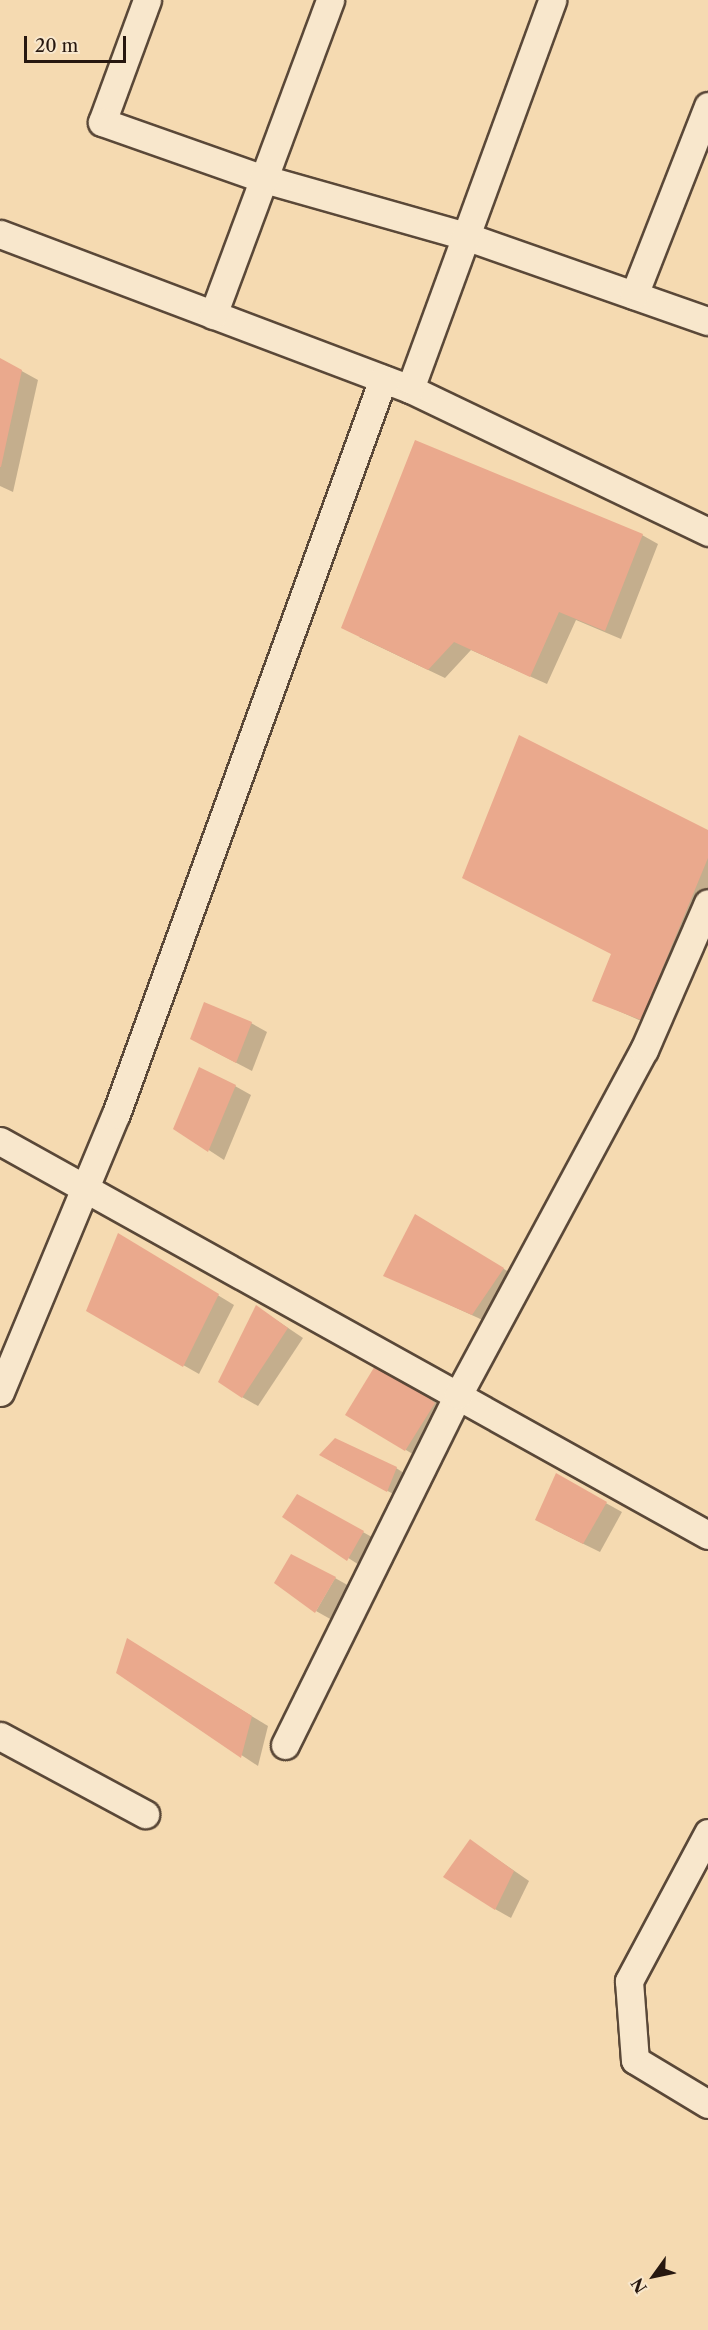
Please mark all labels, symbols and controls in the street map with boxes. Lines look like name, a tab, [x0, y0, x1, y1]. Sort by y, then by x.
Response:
scale bar	[27, 24, 129, 62]
text: 20 m	[35, 35, 78, 57]
north arrow	[624, 2246, 684, 2306]
text: N	[627, 2275, 651, 2297]

